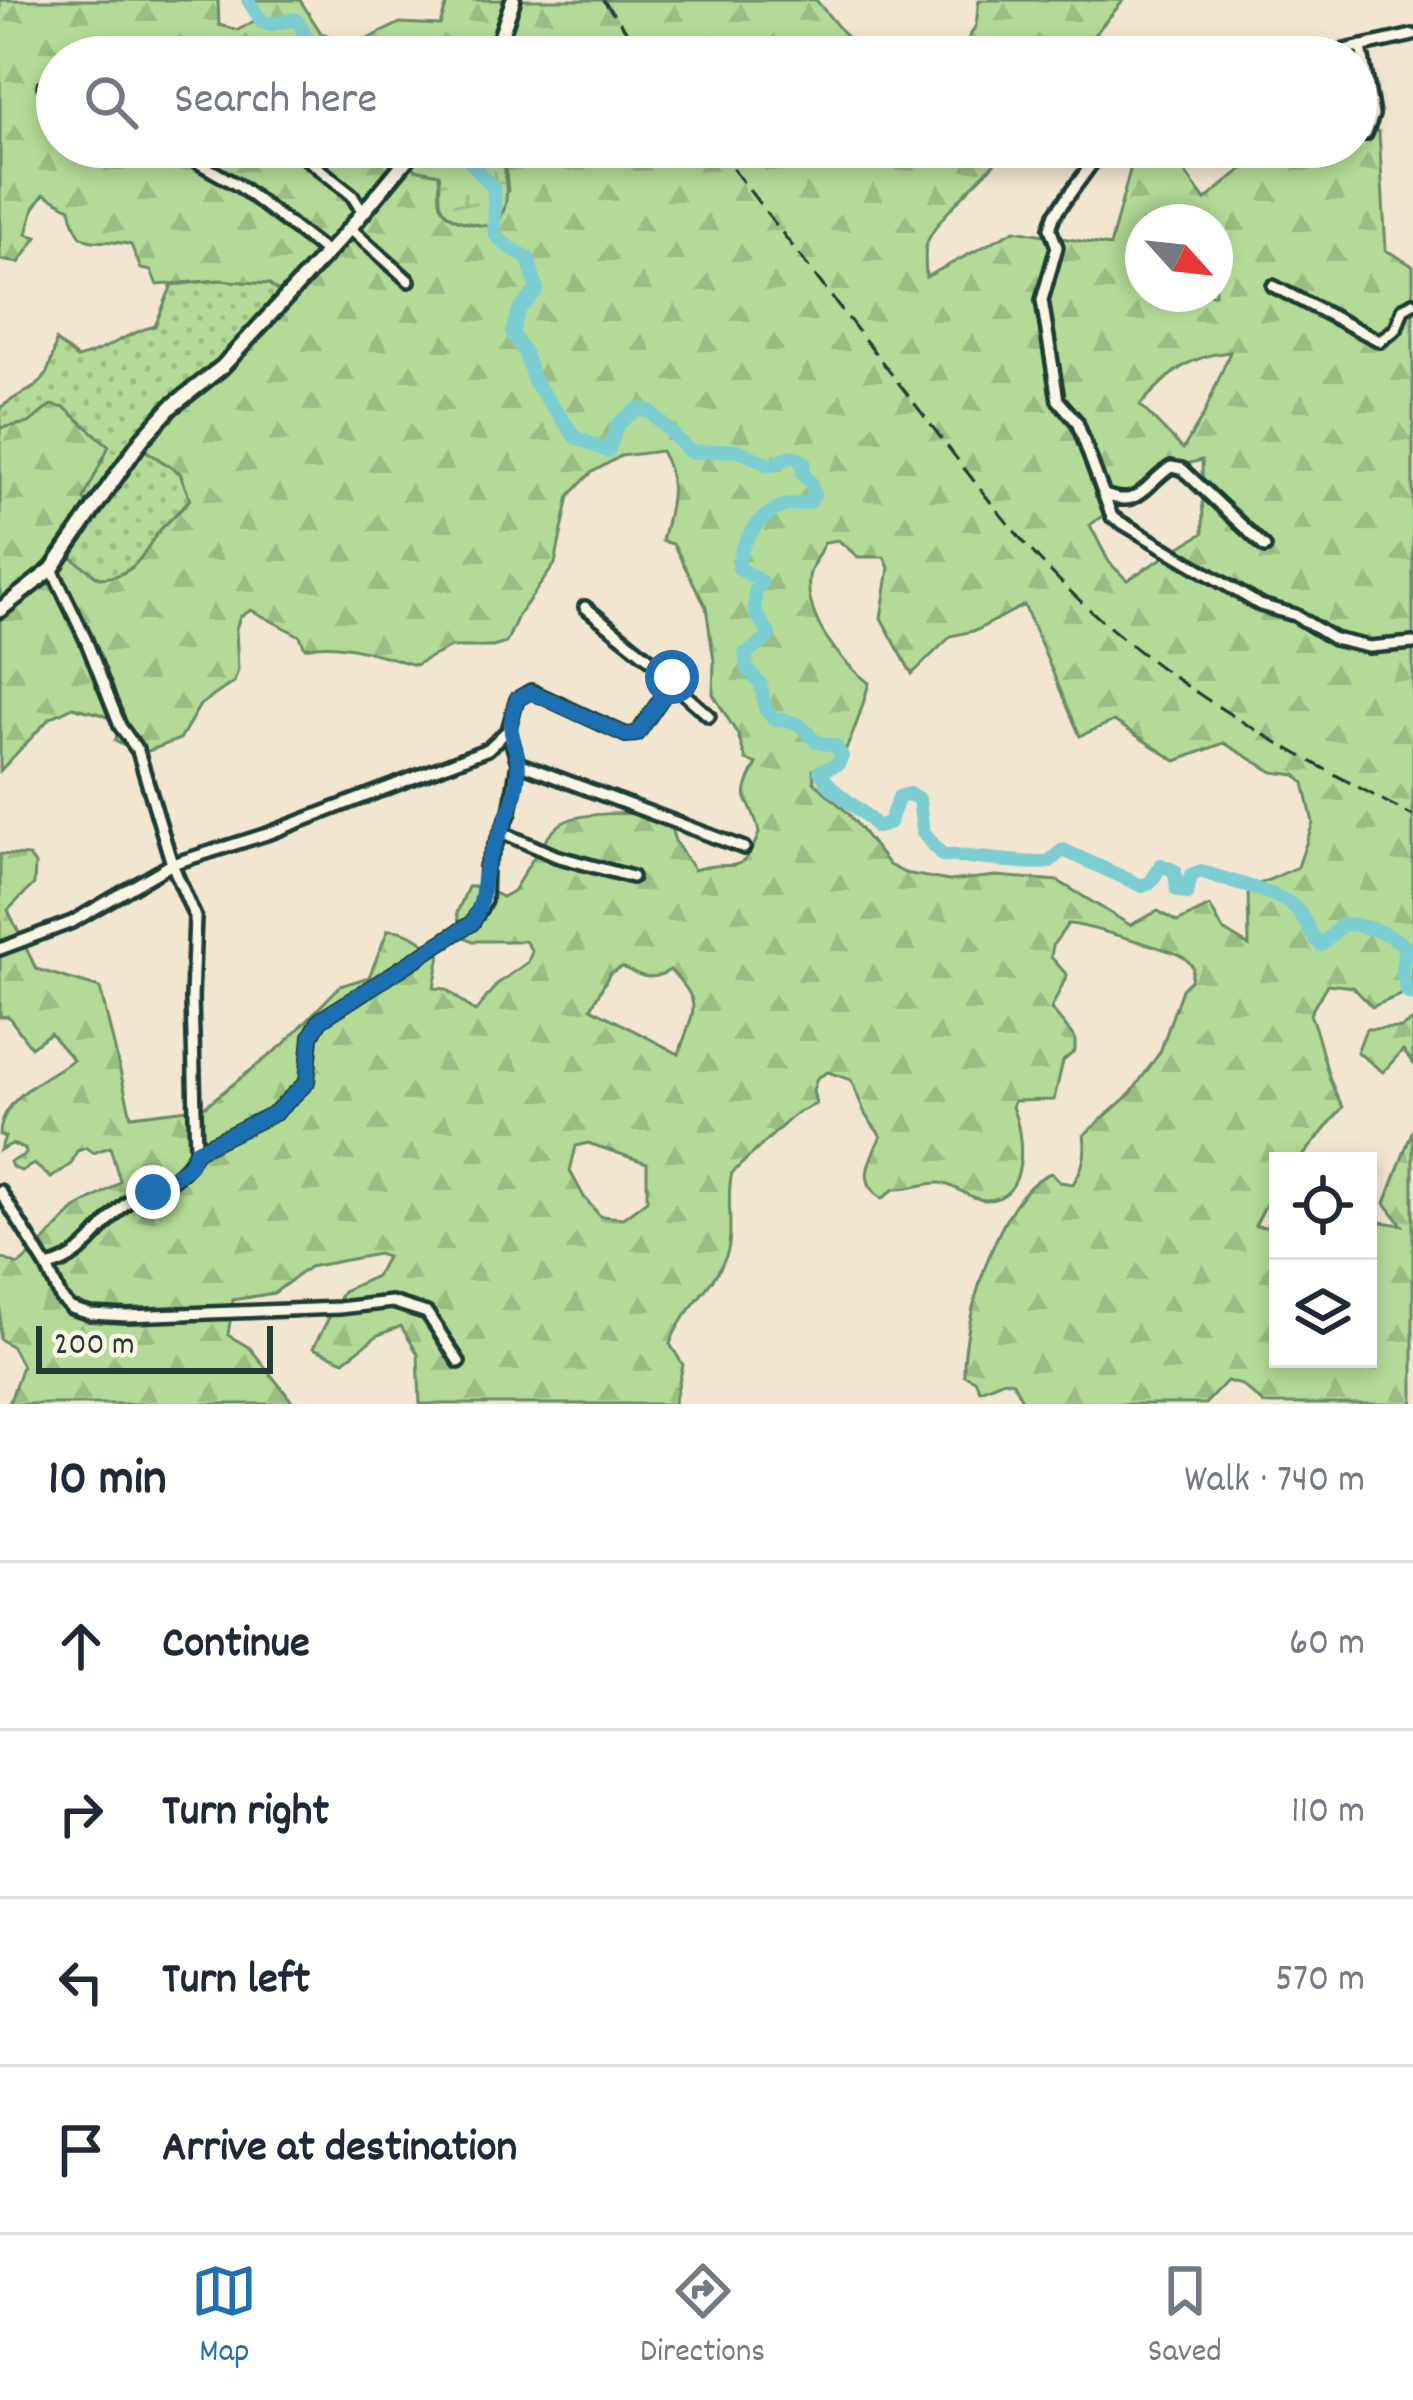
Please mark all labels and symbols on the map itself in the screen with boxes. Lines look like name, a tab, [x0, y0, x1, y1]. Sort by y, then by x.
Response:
north arrow	[1125, 204, 1233, 312]
route start	[645, 650, 699, 704]
route end	[126, 1165, 180, 1219]
scale bar	[36, 1320, 273, 1373]

